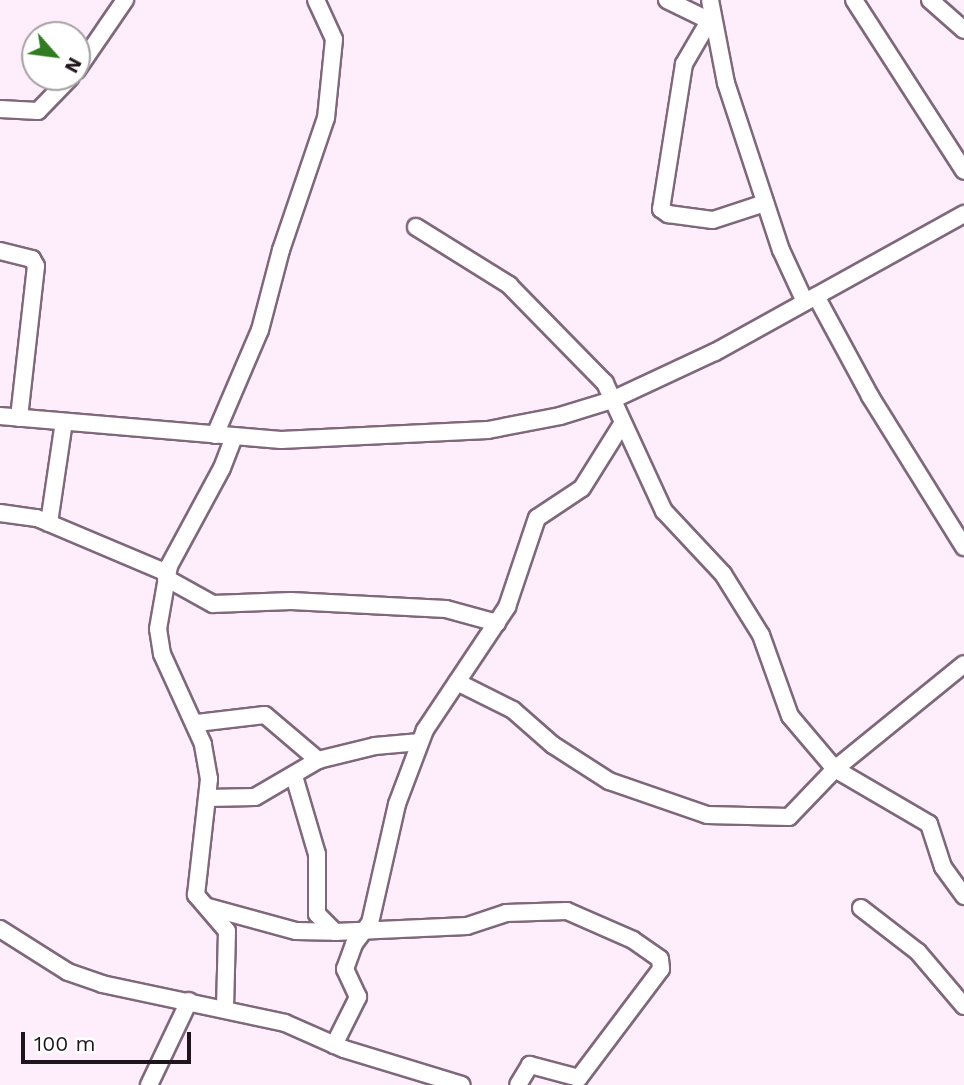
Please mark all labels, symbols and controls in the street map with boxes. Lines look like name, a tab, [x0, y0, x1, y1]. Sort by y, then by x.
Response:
north arrow	[21, 21, 91, 91]
text: N	[60, 54, 87, 77]
scale bar	[24, 1018, 194, 1062]
text: 100 m	[34, 1031, 96, 1056]

